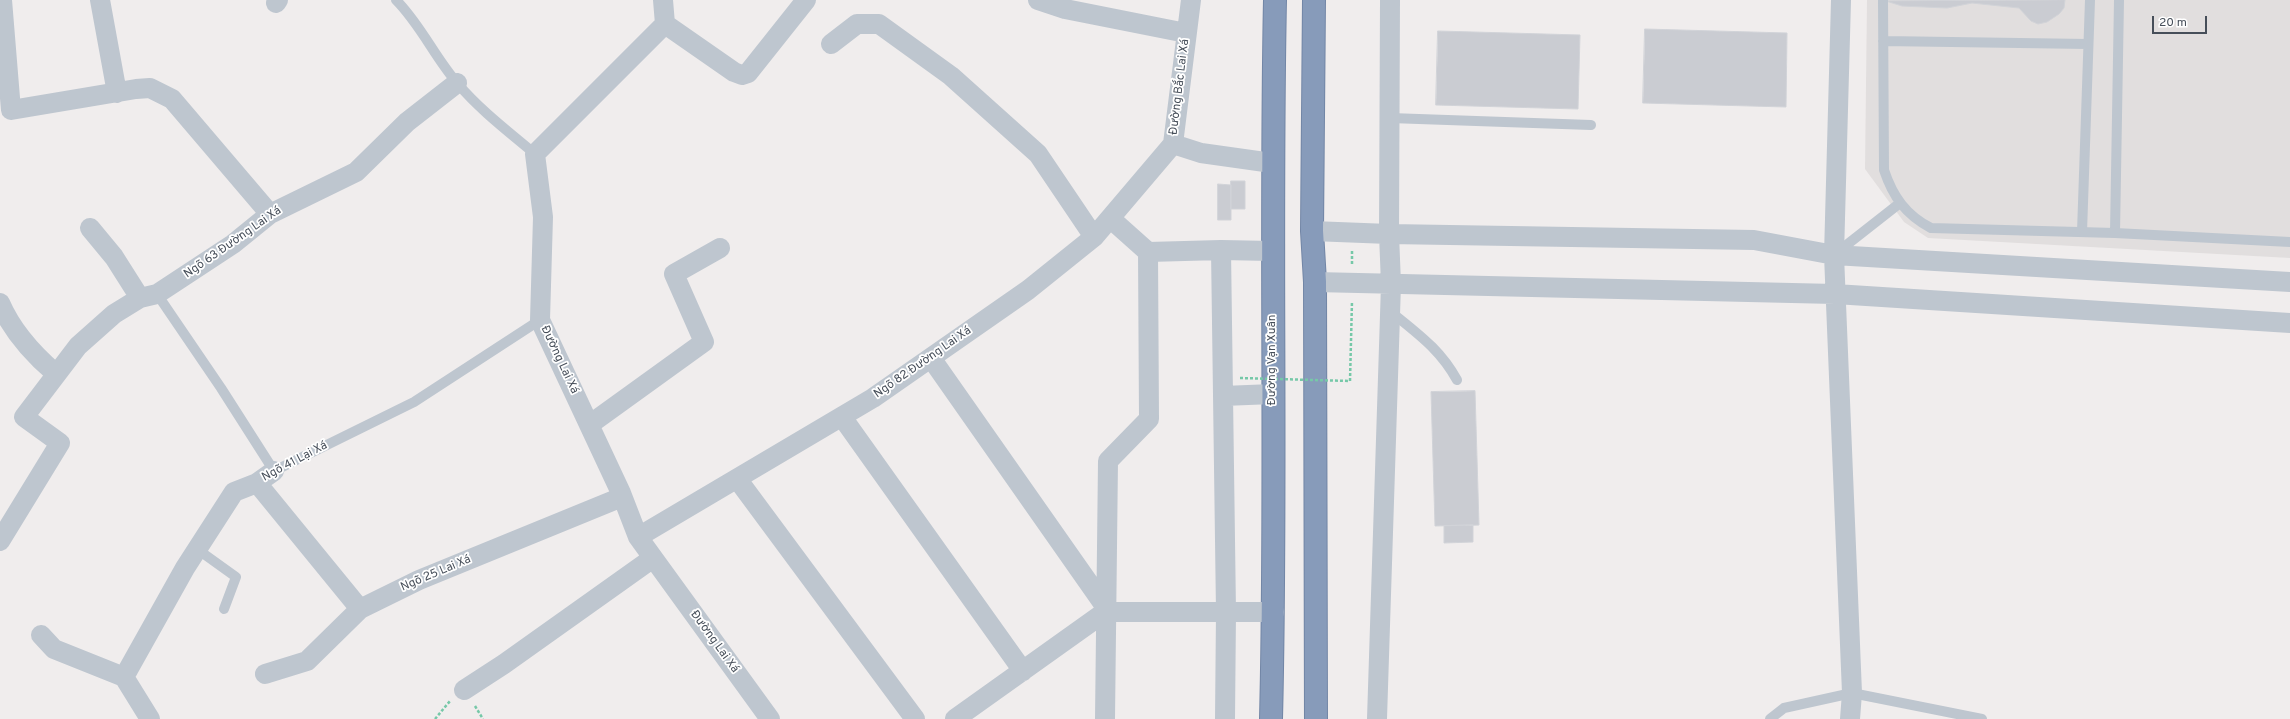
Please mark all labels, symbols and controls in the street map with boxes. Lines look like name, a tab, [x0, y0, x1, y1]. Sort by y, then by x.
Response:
scale bar	[2154, 8, 2209, 34]
text: 20 m	[2159, 15, 2187, 31]
street label: Đường Bắc Lai Xá	[1167, 38, 1193, 136]
street label: Ngõ 63 Đường Lai Xá	[182, 204, 284, 282]
street label: Đường Vạn Xuân	[1266, 314, 1280, 406]
street label: Đường Lai Xá	[537, 324, 581, 396]
street label: Ngõ 82 Đường Lai Xá	[872, 324, 974, 402]
street label: Ngõ 41 Lại Xá	[260, 439, 330, 485]
street label: Ngõ 25 Lai Xá	[399, 553, 473, 595]
street label: Đường Lai Xá	[687, 608, 741, 676]

